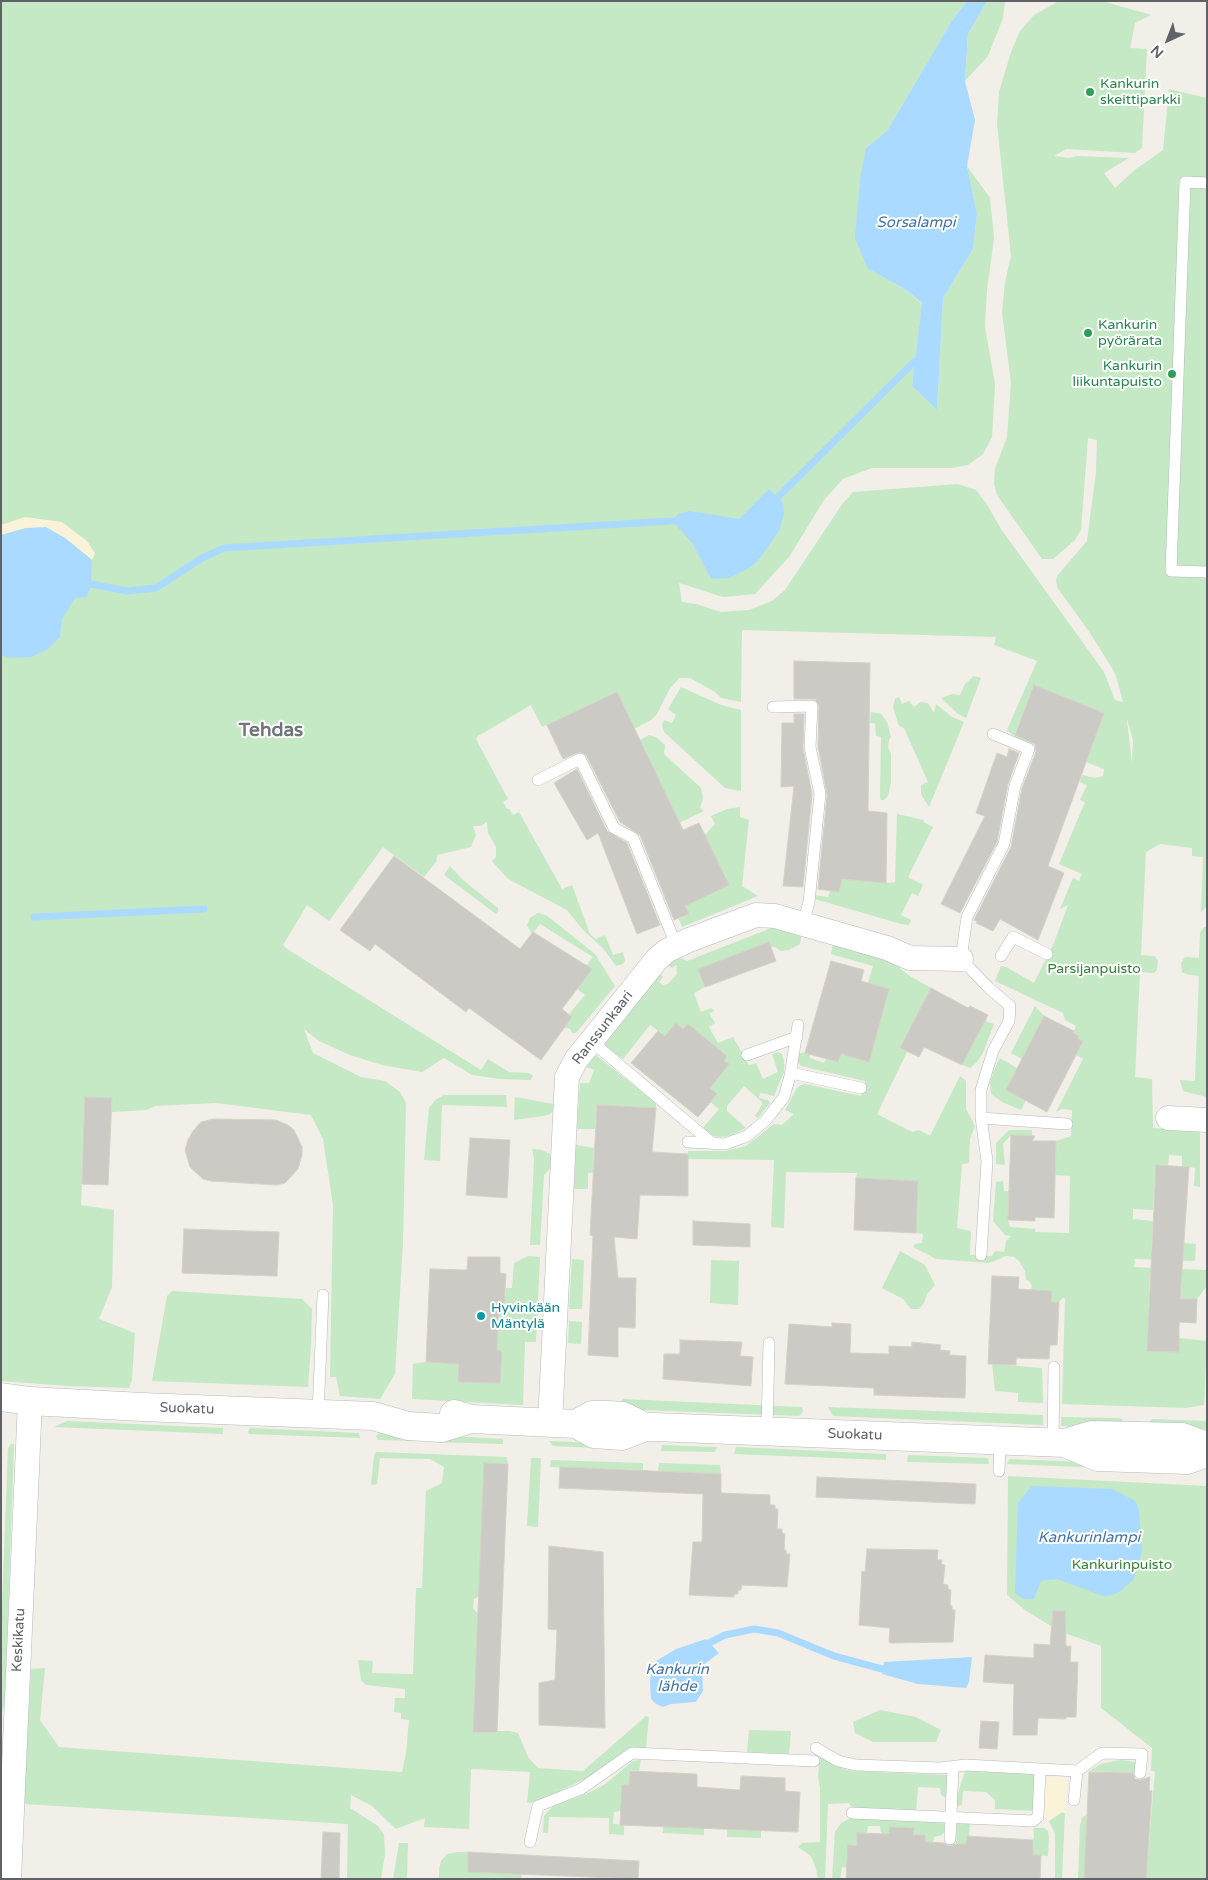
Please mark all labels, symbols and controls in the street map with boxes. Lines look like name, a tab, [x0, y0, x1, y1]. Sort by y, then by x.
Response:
north arrow	[1143, 15, 1193, 65]
text: N	[1148, 41, 1167, 61]
place label: Kankurin skeittiparkki	[1100, 76, 1181, 108]
marker: Kankurin skeittiparkki	[1084, 86, 1096, 98]
water label: Sorsalampi	[877, 214, 955, 232]
place label: Kankurin pyörärata	[1098, 317, 1162, 350]
marker: Kankurin pyörärata	[1082, 327, 1094, 339]
place label: Kankurin liikuntapuisto	[1073, 358, 1162, 391]
marker: Kankurin liikuntapuisto	[1166, 368, 1178, 380]
district label: Tehdas	[239, 720, 303, 742]
park label: Parsijanpuisto	[1047, 961, 1141, 977]
street label: Ranssunkaari	[569, 988, 637, 1068]
place label: Hyvinkään Mäntylä	[491, 1300, 560, 1332]
marker: Hyvinkään Mäntylä	[475, 1310, 487, 1322]
street label: Suokatu	[159, 1400, 215, 1418]
street label: Suokatu	[827, 1426, 883, 1444]
water label: Kankurinlampi	[1038, 1529, 1140, 1547]
park label: Kankurinpuisto	[1072, 1557, 1172, 1573]
street label: Keskikatu	[9, 1608, 29, 1672]
water label: Kankurin lähde	[645, 1661, 709, 1696]

